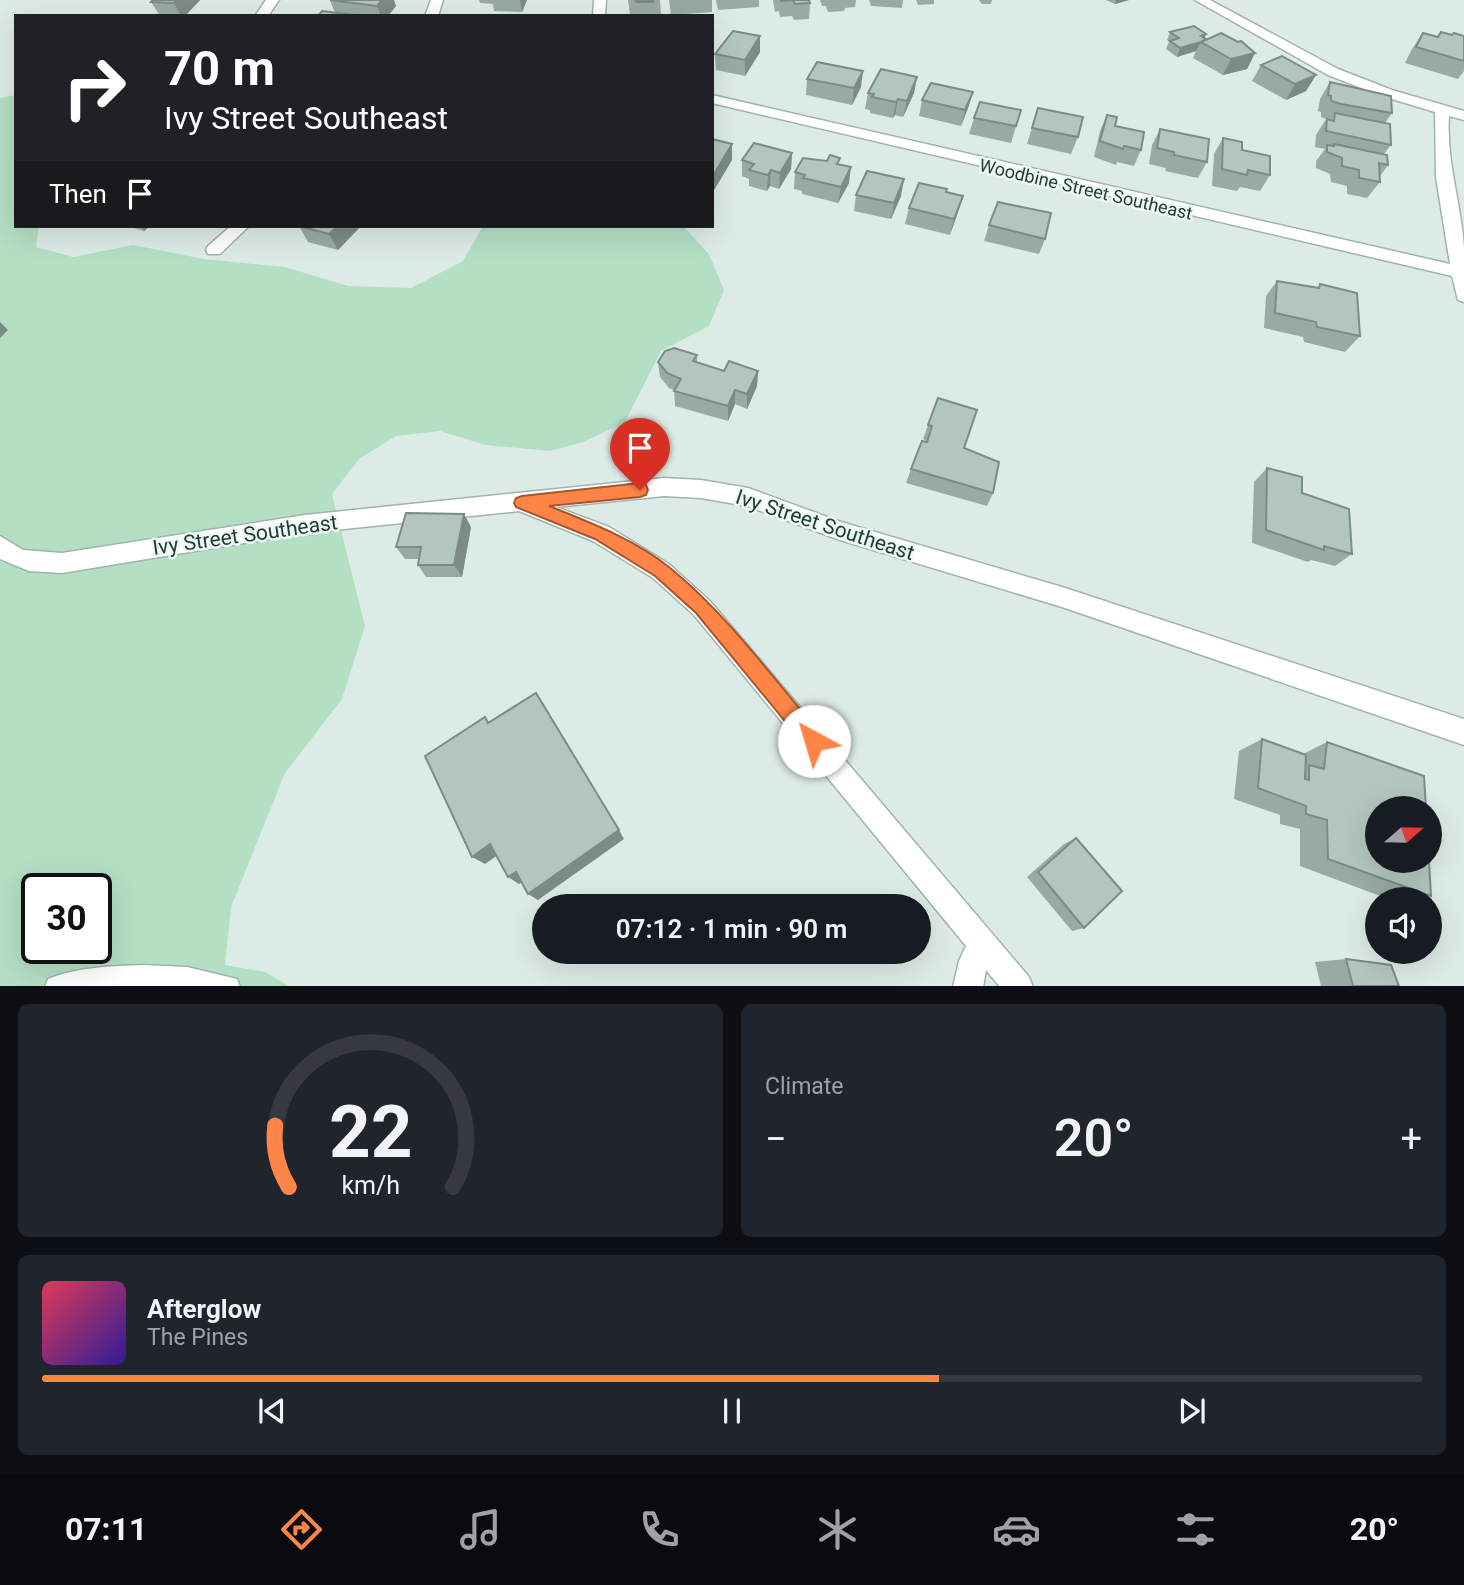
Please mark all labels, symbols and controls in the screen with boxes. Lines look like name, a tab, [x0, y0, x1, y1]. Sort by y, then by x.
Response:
text: 70 m	[164, 40, 275, 97]
icon: right	[49, 42, 140, 133]
text: Ivy Street Southeast	[164, 99, 448, 137]
street label: Woodbine Street Southeast	[977, 154, 1195, 224]
icon: arrive	[121, 175, 159, 213]
text: Then	[49, 179, 107, 209]
pin	[610, 418, 670, 490]
icon: arrive	[621, 429, 659, 467]
street label: Ivy Street Southeast	[733, 485, 917, 565]
street label: Ivy Street Southeast	[151, 510, 339, 560]
position arrow	[777, 704, 851, 778]
north arrow	[1365, 796, 1442, 873]
map controls	[1365, 796, 1442, 964]
speed limit sign: 30	[21, 873, 112, 964]
button: sound	[1365, 887, 1442, 964]
text: 07:12 · 1 min · 90 m	[616, 914, 847, 944]
text: Climate	[765, 1073, 844, 1100]
text: 22	[329, 1089, 412, 1175]
text: 20°	[1054, 1108, 1133, 1169]
text: −	[765, 1117, 787, 1161]
text: +	[1400, 1117, 1422, 1161]
text: km/h	[341, 1170, 400, 1199]
text: Afterglow	[147, 1294, 261, 1324]
text: The Pines	[147, 1324, 248, 1351]
icon: previous	[253, 1392, 291, 1430]
icon: pause	[713, 1392, 751, 1430]
icon: next	[1173, 1392, 1211, 1430]
icon: directions	[277, 1505, 326, 1554]
icon: music	[456, 1505, 505, 1554]
icon: phone	[635, 1505, 684, 1554]
icon: climate	[813, 1505, 862, 1554]
icon: car	[992, 1505, 1041, 1554]
icon: filters	[1171, 1505, 1220, 1554]
text: 07:11	[65, 1510, 147, 1548]
text: 20°	[1350, 1510, 1399, 1548]

